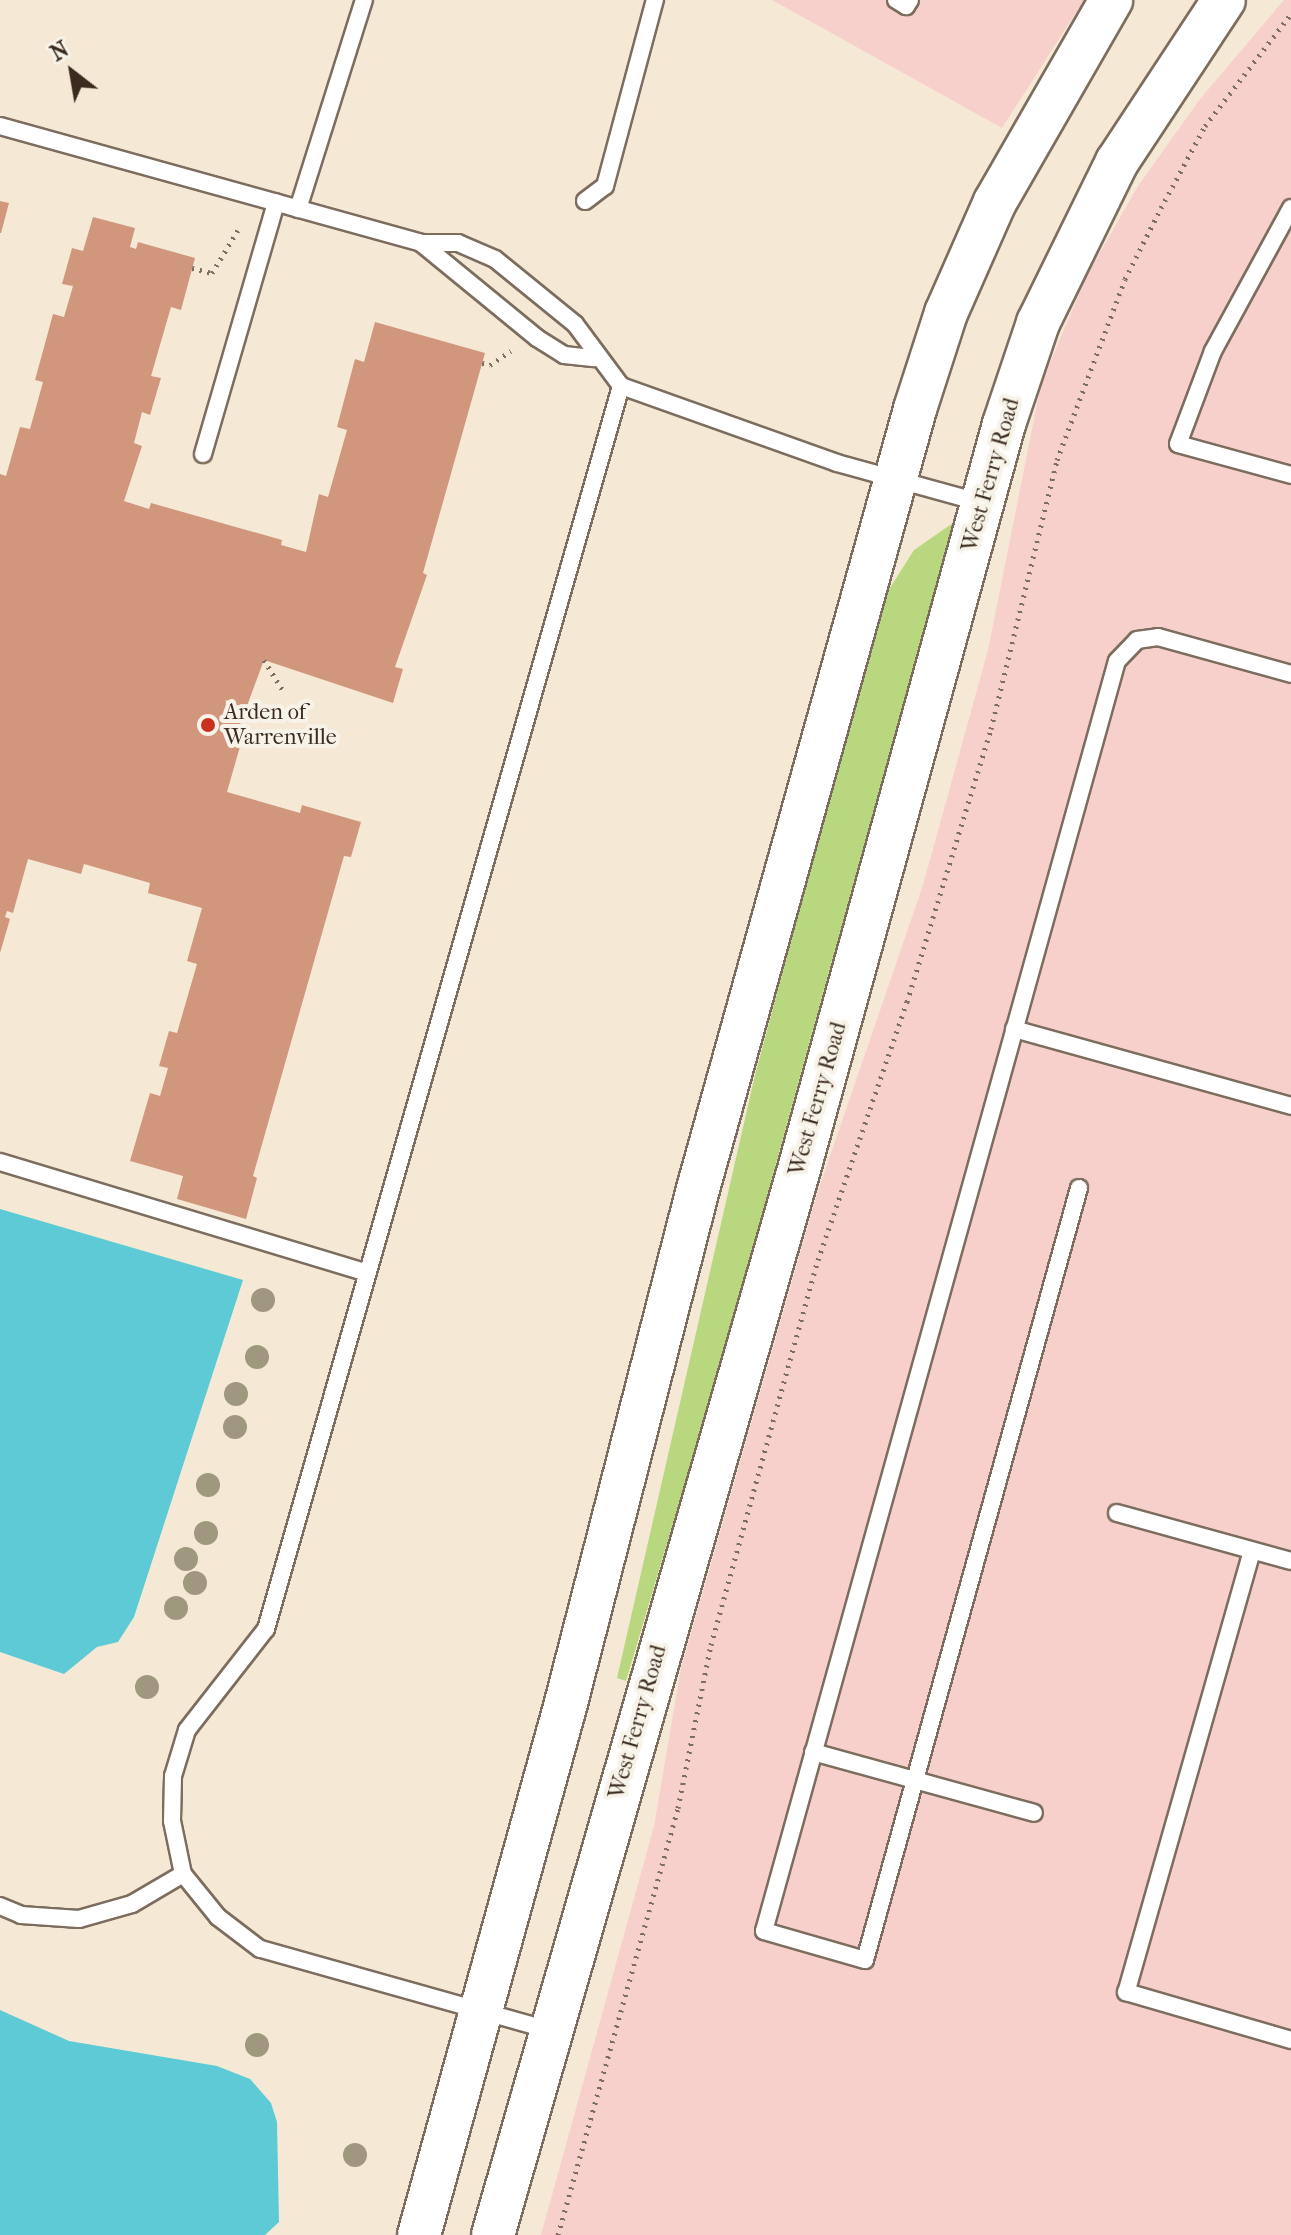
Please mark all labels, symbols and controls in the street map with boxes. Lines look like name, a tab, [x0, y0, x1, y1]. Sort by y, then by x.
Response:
north arrow	[32, 32, 112, 112]
text: N	[46, 36, 73, 67]
street label: West Ferry Road	[956, 395, 1026, 555]
place label: Arden of Warrenville	[224, 699, 337, 750]
marker: Arden of Warrenville	[199, 716, 217, 734]
street label: West Ferry Road	[783, 1019, 853, 1179]
street label: West Ferry Road	[603, 1642, 673, 1802]

